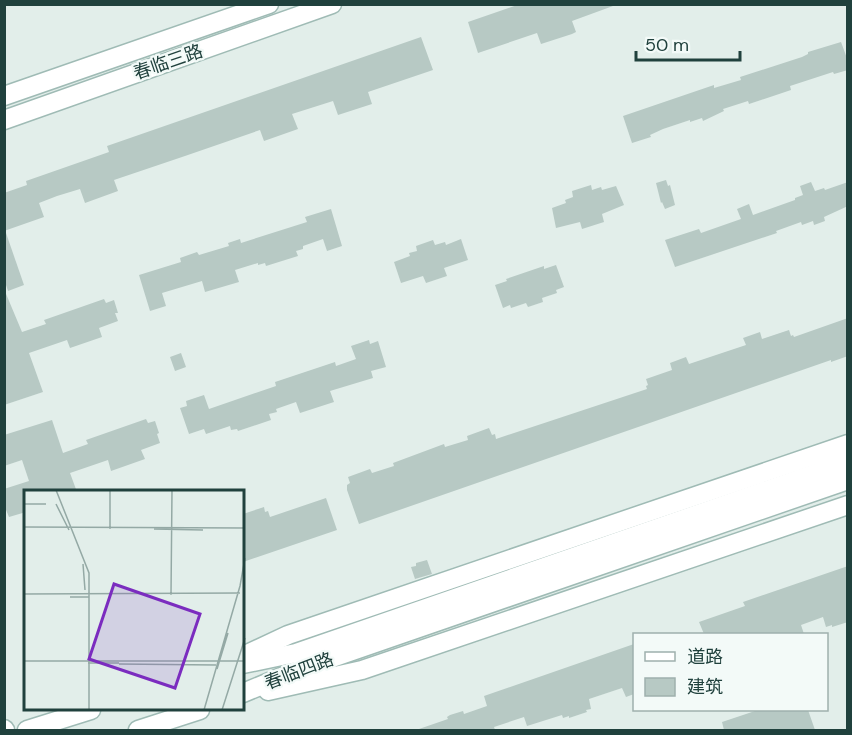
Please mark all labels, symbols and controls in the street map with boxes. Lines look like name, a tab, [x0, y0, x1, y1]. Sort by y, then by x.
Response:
scale bar	[636, 24, 740, 62]
text: 50 m	[645, 33, 689, 57]
street label: 春临三路	[130, 39, 206, 85]
inset map	[24, 490, 244, 711]
legend	[633, 633, 828, 711]
text: 道路	[687, 645, 723, 669]
street label: 春临四路	[261, 647, 337, 695]
text: 建筑	[687, 675, 723, 699]

